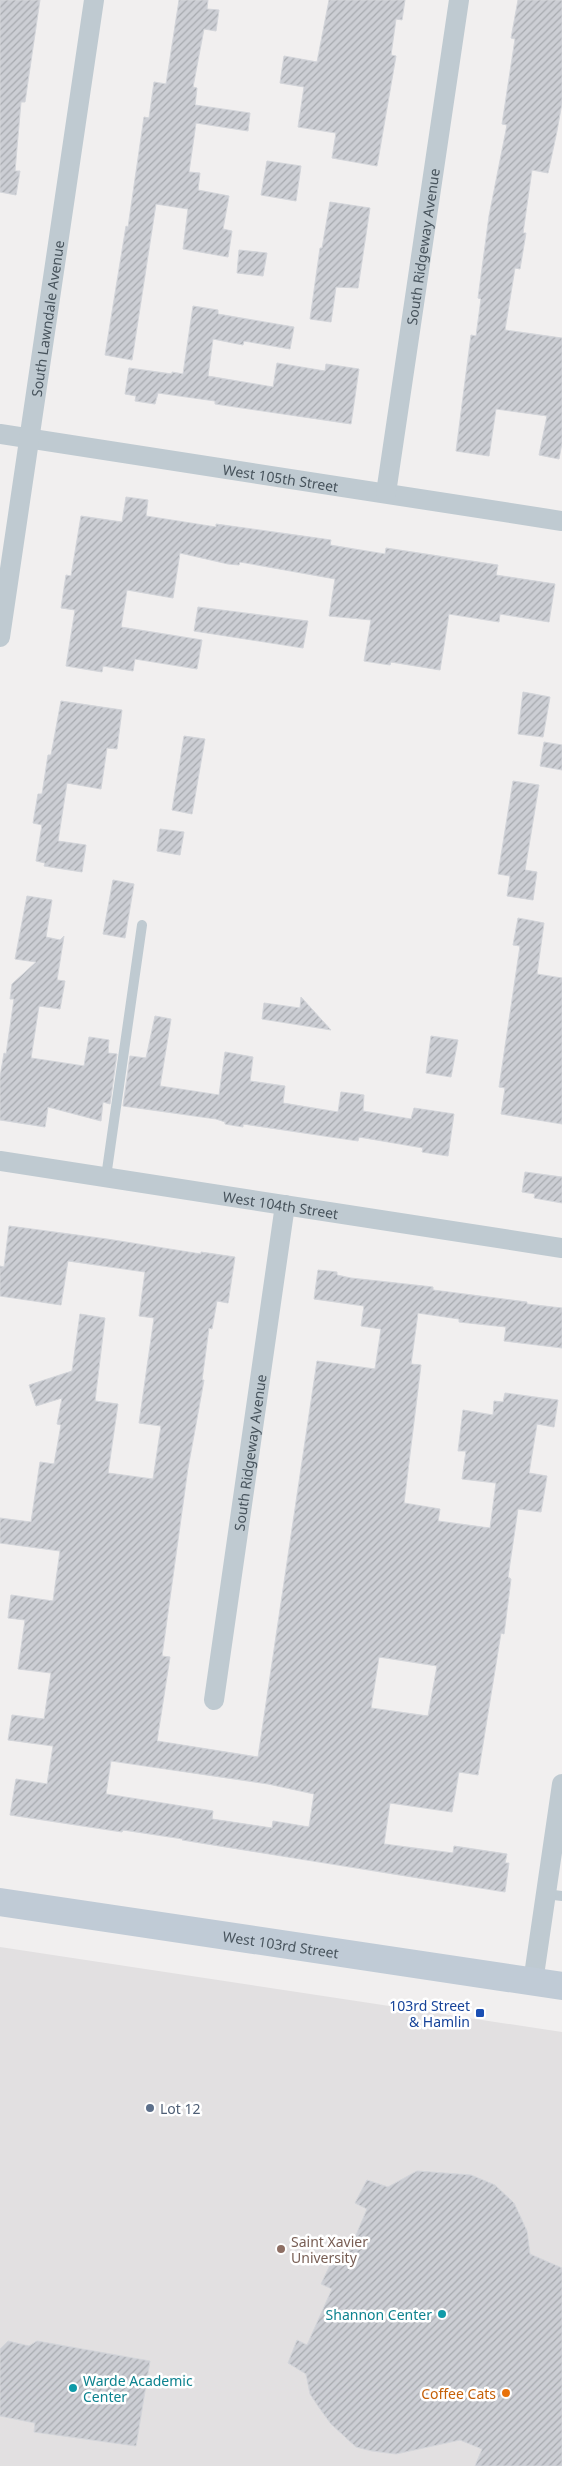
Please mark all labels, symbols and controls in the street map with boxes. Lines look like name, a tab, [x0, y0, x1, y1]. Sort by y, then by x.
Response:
street label: South Ridgeway Avenue	[401, 167, 443, 326]
street label: South Lawndale Avenue	[26, 239, 68, 398]
street label: West 105th Street	[222, 459, 340, 496]
street label: West 104th Street	[222, 1186, 340, 1223]
street label: South Ridgeway Avenue	[229, 1373, 270, 1532]
street label: West 103rd Street	[222, 1926, 340, 1962]
place label: 103rd Street & Hamlin	[389, 1996, 470, 2031]
marker: 103rd Street & Hamlin	[474, 2007, 486, 2019]
place label: Lot 12	[160, 2099, 201, 2118]
marker: Lot 12	[144, 2102, 156, 2114]
place label: Saint Xavier University	[291, 2232, 368, 2267]
marker: Saint Xavier University	[275, 2243, 287, 2255]
place label: Shannon Center	[326, 2305, 432, 2324]
marker: Shannon Center	[436, 2308, 448, 2320]
place label: Warde Academic Center	[83, 2371, 193, 2406]
marker: Warde Academic Center	[67, 2382, 79, 2394]
place label: Coffee Cats	[421, 2384, 496, 2403]
marker: Coffee Cats	[500, 2387, 512, 2399]

